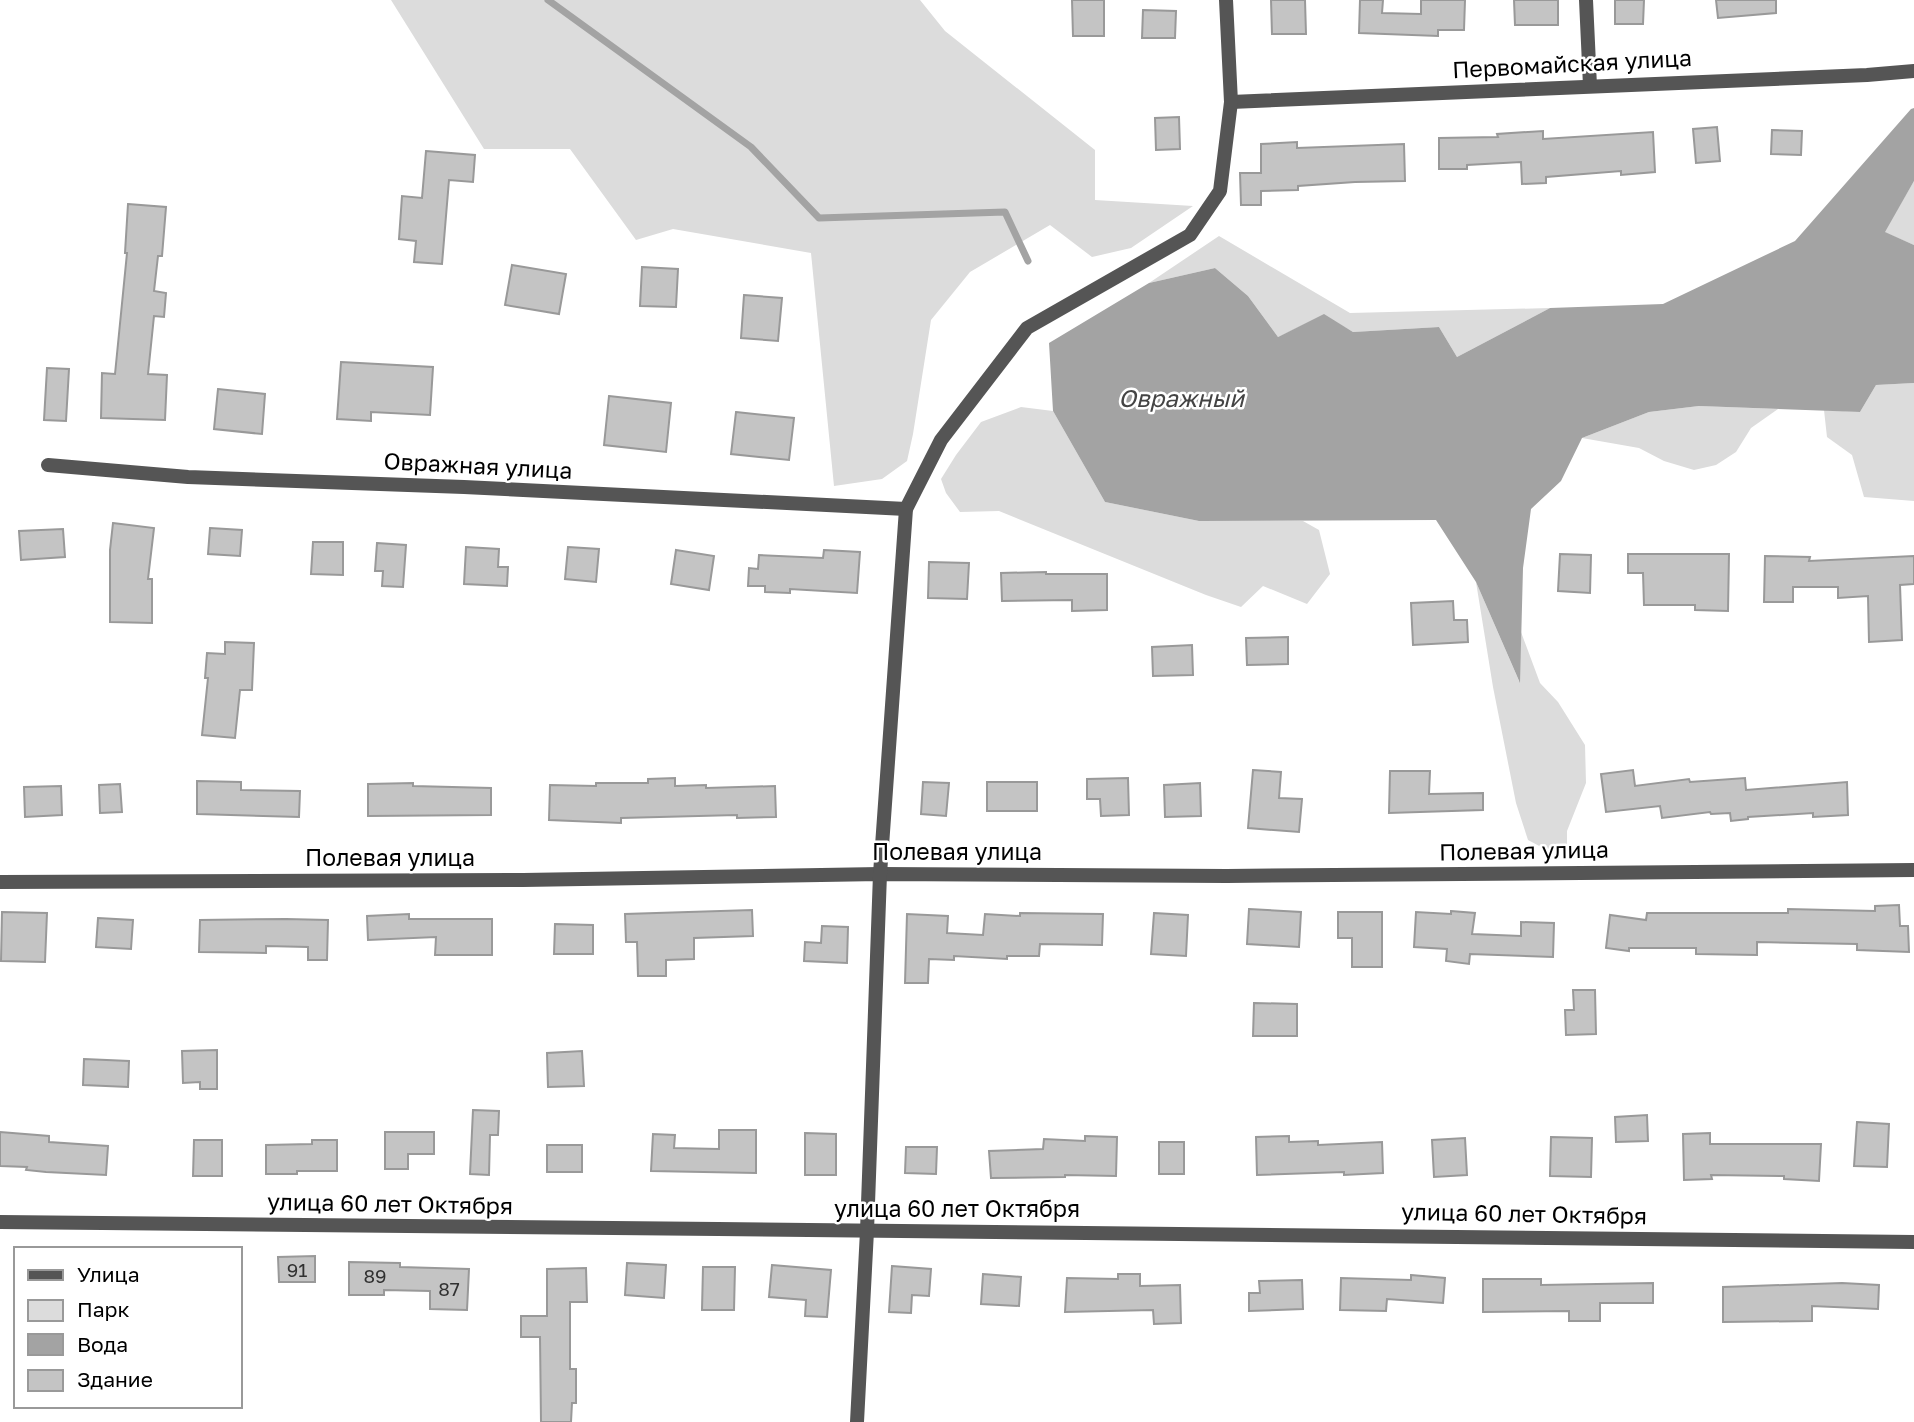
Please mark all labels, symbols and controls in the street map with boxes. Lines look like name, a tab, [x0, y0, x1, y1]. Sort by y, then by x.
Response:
street label: Первомайская улица	[1451, 43, 1692, 83]
water label: Овражный	[1118, 383, 1245, 412]
street label: Овражная улица	[383, 446, 573, 484]
street label: Полевая улица	[1439, 835, 1609, 865]
street label: Полевая улица	[872, 837, 1042, 865]
street label: Полевая улица	[305, 843, 475, 871]
street label: улица 60 лет Октября	[267, 1187, 513, 1219]
street label: улица 60 лет Октября	[834, 1194, 1080, 1222]
street label: улица 60 лет Октября	[1401, 1197, 1647, 1229]
legend	[14, 1247, 242, 1408]
house number: 91	[287, 1258, 307, 1281]
text: Улица	[77, 1261, 140, 1287]
house number: 89	[363, 1264, 387, 1287]
house number: 87	[438, 1277, 460, 1300]
text: Парк	[77, 1296, 130, 1322]
text: Вода	[77, 1331, 128, 1357]
text: Здание	[77, 1366, 153, 1392]

